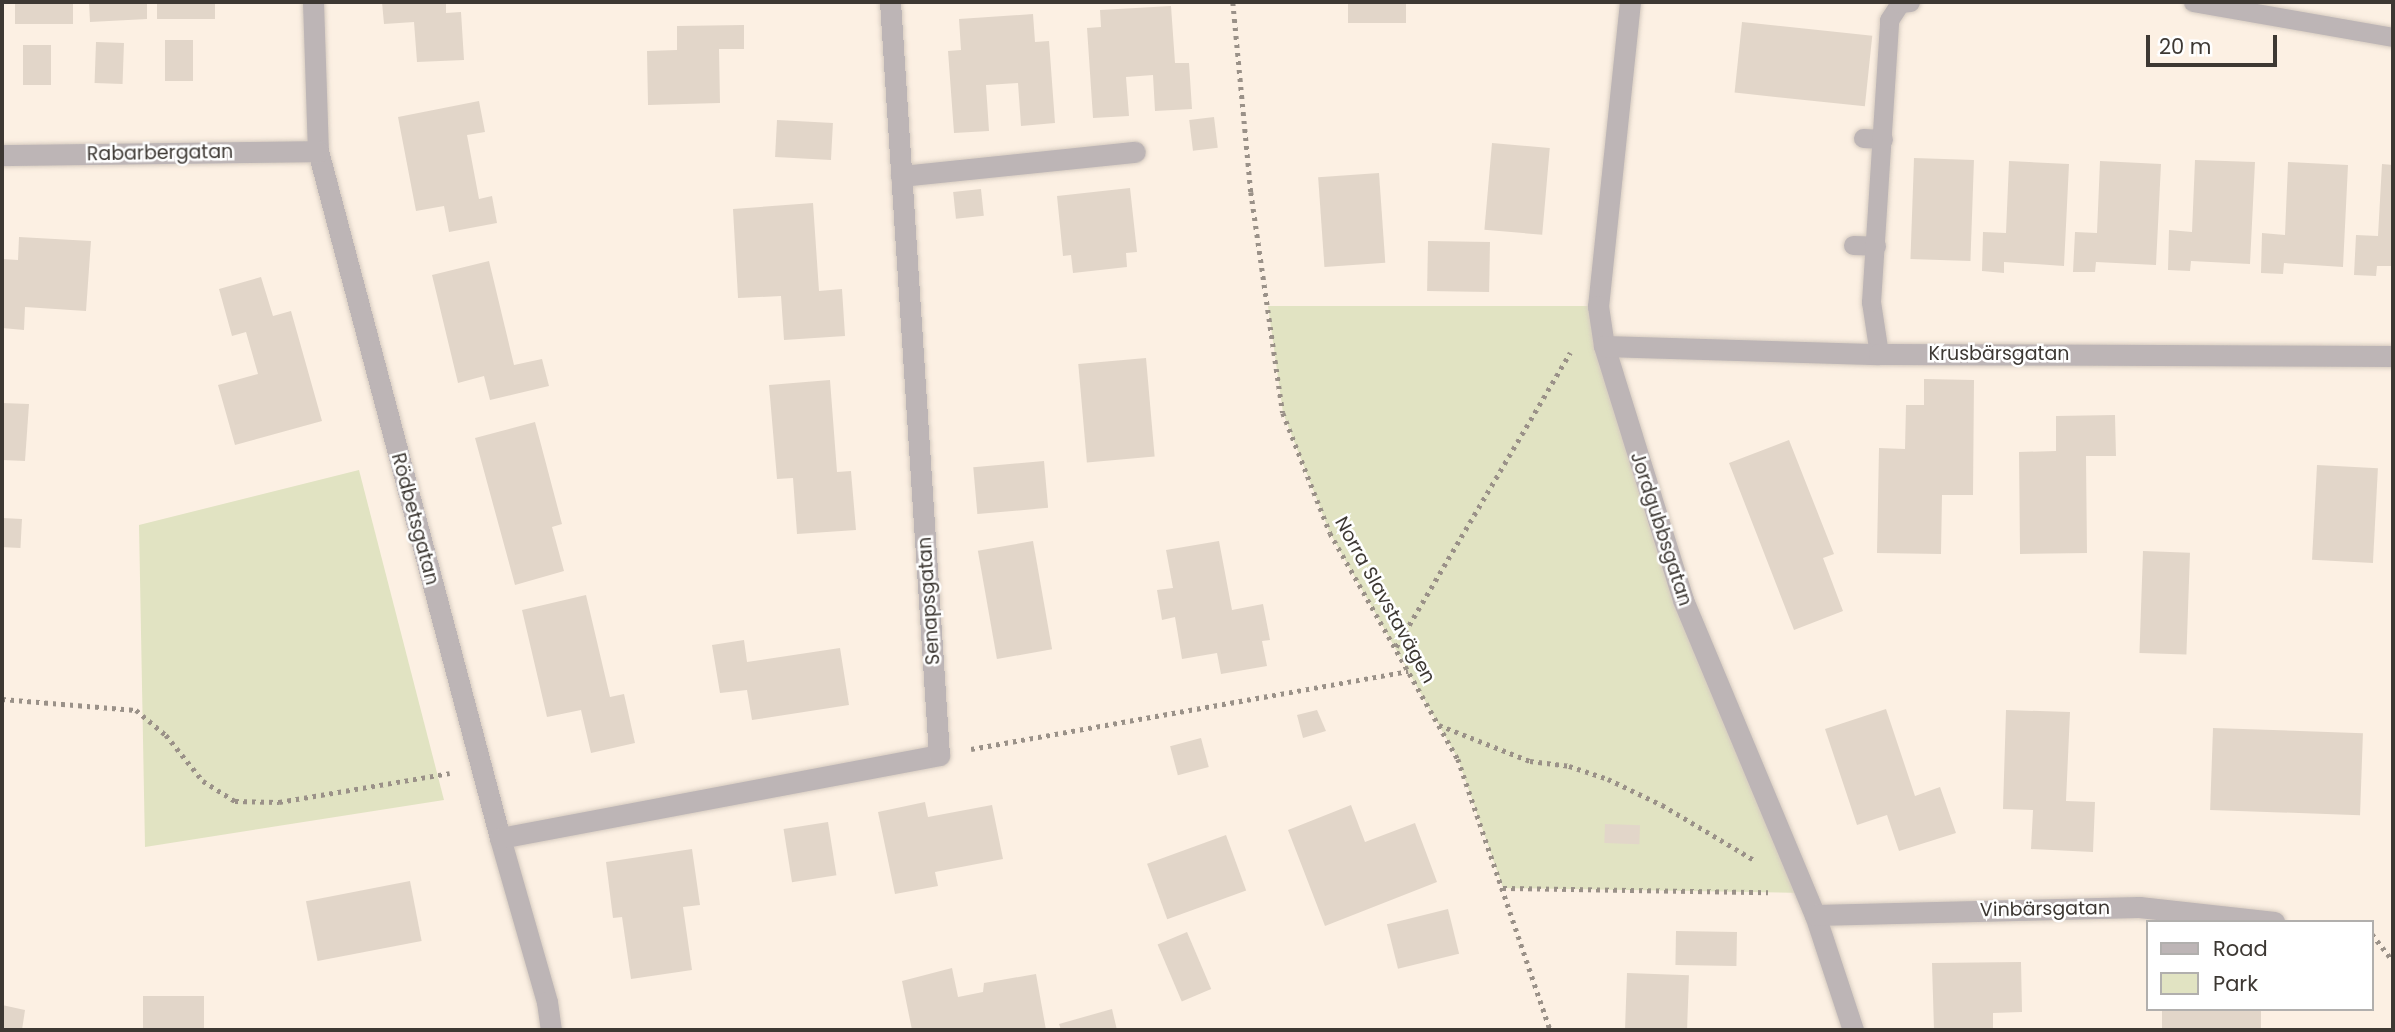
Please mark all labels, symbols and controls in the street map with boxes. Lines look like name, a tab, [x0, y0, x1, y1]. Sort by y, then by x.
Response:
scale bar	[2150, 21, 2281, 65]
text: 20 m	[2159, 32, 2212, 61]
street label: Rabarbergatan	[87, 140, 233, 166]
street label: Krusbärsgatan	[1929, 343, 2069, 365]
street label: Jordgubbsgatan	[1625, 449, 1697, 609]
street label: Rödbetsgatan	[386, 451, 444, 587]
street label: Norra Slavstavägen	[1330, 513, 1440, 687]
street label: Senapsgatan	[913, 536, 945, 666]
street label: Vinbärsgatan	[1980, 896, 2110, 922]
legend	[2146, 920, 2374, 1011]
text: Road	[2213, 934, 2268, 963]
text: Park	[2213, 969, 2258, 998]

